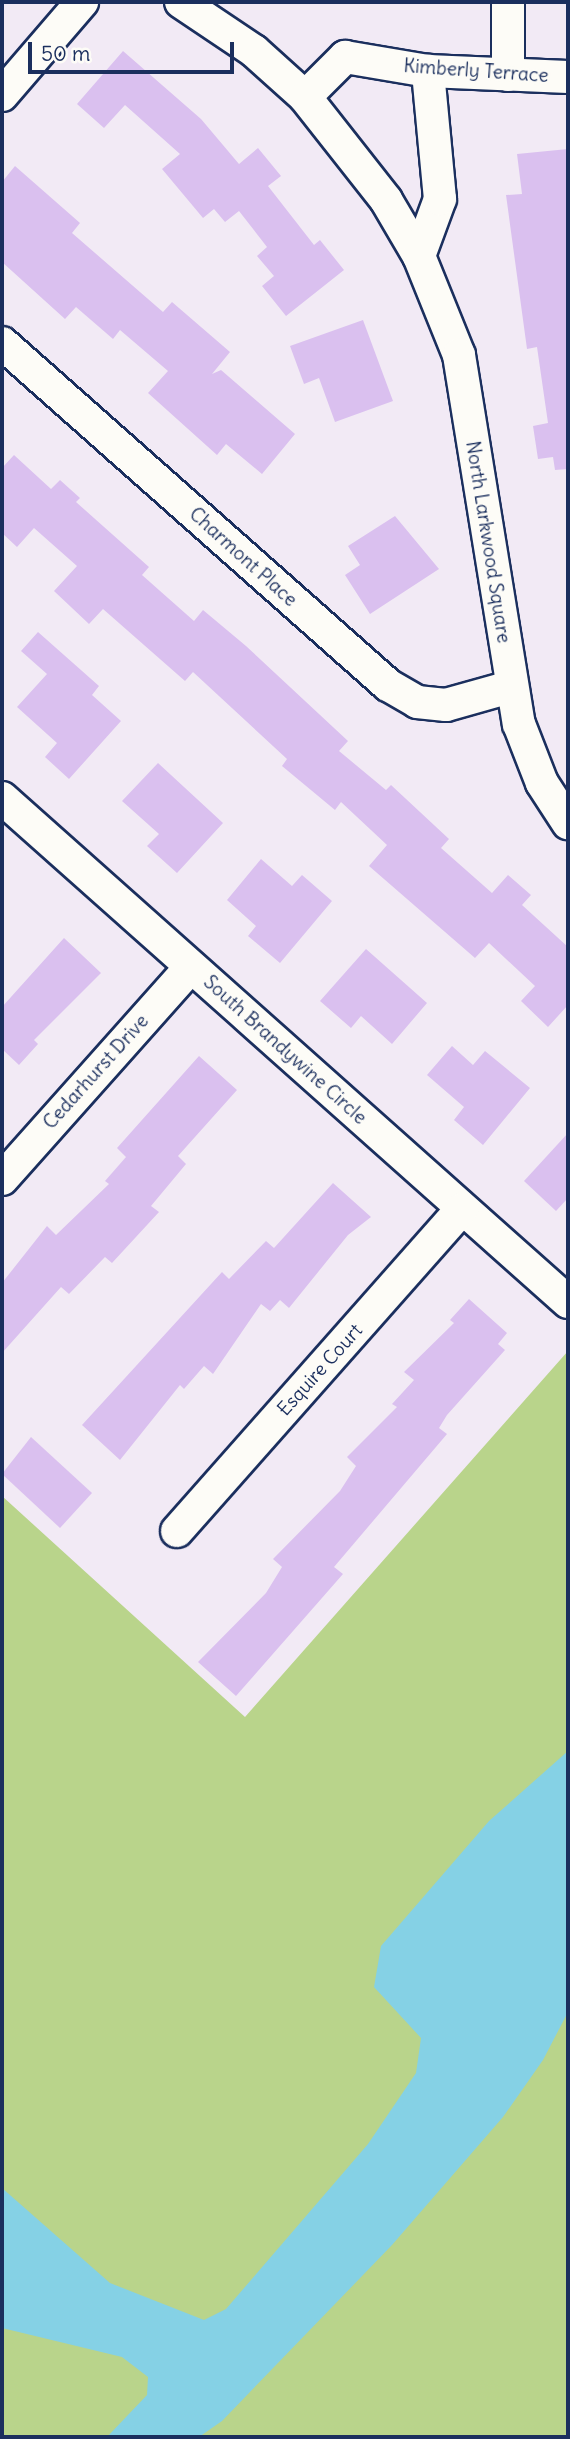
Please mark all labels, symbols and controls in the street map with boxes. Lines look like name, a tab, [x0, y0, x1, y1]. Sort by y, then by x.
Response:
scale bar	[32, 28, 238, 72]
text: 50 m	[41, 40, 90, 67]
street label: Kimberly Terrace	[403, 55, 549, 87]
street label: North Larkwood Square	[461, 439, 515, 645]
street label: Charmont Place	[184, 503, 302, 611]
street label: South Brandywine Circle	[199, 971, 371, 1129]
street label: Cedarhurst Drive	[39, 1010, 153, 1134]
street label: Esquire Court	[273, 1319, 367, 1421]

